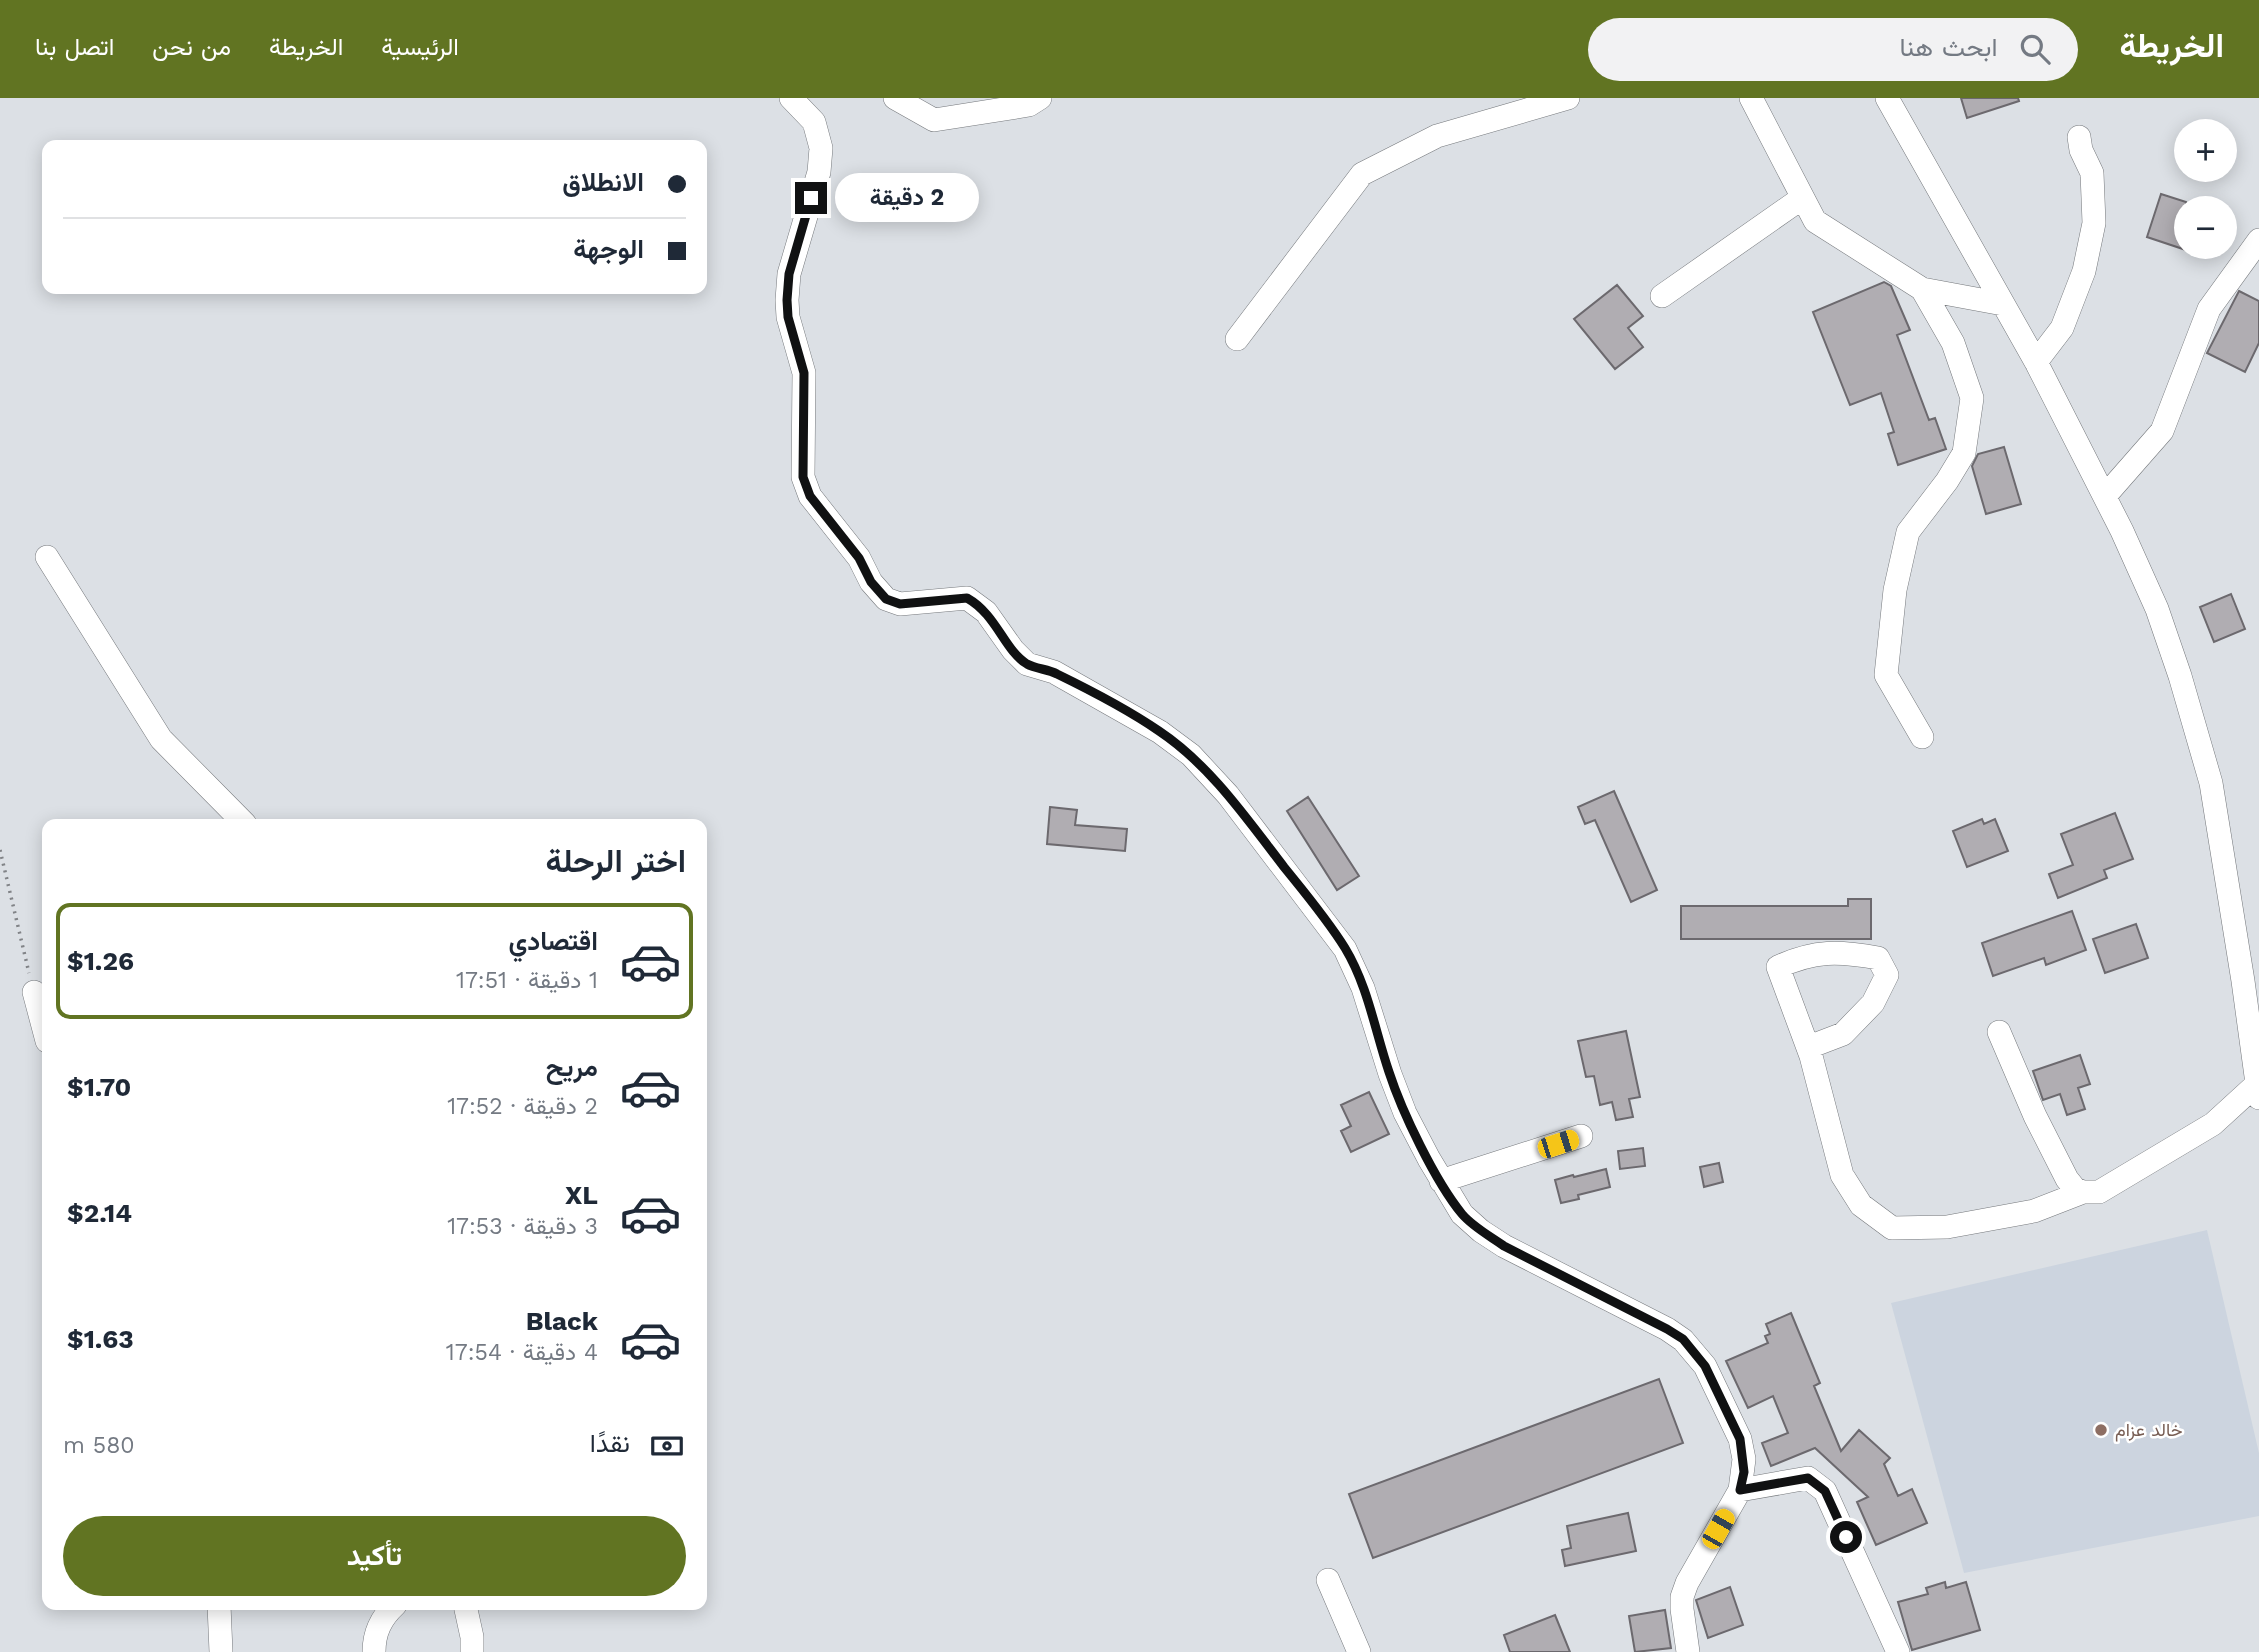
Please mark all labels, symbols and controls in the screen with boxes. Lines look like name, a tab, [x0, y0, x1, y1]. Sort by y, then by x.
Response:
search box	[1588, 18, 2078, 81]
text: الخريطة	[2120, 26, 2224, 65]
icon: search	[2016, 30, 2054, 68]
text: ابحث هنا	[1899, 32, 1998, 62]
text: اتصل بنا	[35, 33, 114, 61]
text: من نحن	[152, 33, 231, 61]
text: الخريطة	[269, 33, 343, 61]
text: الرئيسية	[381, 33, 459, 61]
map controls	[2174, 119, 2237, 259]
button: +	[2174, 119, 2237, 182]
text: الانطلاق	[562, 167, 644, 197]
callout: 2 دقيقة	[836, 174, 979, 222]
route end	[795, 182, 827, 214]
text: 2 دقيقة	[870, 184, 944, 211]
button: −	[2174, 196, 2237, 259]
text: الوجهة	[573, 234, 644, 264]
text: اختر الرحلة	[546, 842, 686, 880]
text: اقتصادي	[509, 926, 598, 956]
icon: car	[619, 930, 682, 993]
text: $1.26	[67, 946, 134, 976]
text: 1 دقيقة · 17:51	[456, 967, 598, 994]
text: مريح	[546, 1052, 598, 1082]
icon: car	[619, 1056, 682, 1119]
text: $1.70	[67, 1072, 131, 1102]
text: 2 دقيقة · 17:52	[447, 1093, 598, 1120]
car	[1535, 1128, 1582, 1160]
text: XL	[565, 1180, 598, 1210]
icon: car	[619, 1182, 682, 1245]
text: $2.14	[67, 1198, 132, 1228]
text: 3 دقيقة · 17:53	[447, 1213, 598, 1240]
text: Black	[526, 1306, 598, 1336]
icon: car	[619, 1308, 682, 1371]
text: $1.63	[67, 1324, 134, 1354]
text: 4 دقيقة · 17:54	[446, 1339, 598, 1366]
place label: خالد عزام	[2115, 1419, 2183, 1442]
marker: خالد عزام	[2093, 1422, 2109, 1438]
icon: cash	[648, 1427, 686, 1465]
text: نقدًا	[590, 1428, 630, 1458]
text: 580 m	[63, 1432, 135, 1459]
car	[1699, 1506, 1738, 1552]
button: تأكيد	[63, 1516, 686, 1596]
route start	[1830, 1521, 1862, 1553]

